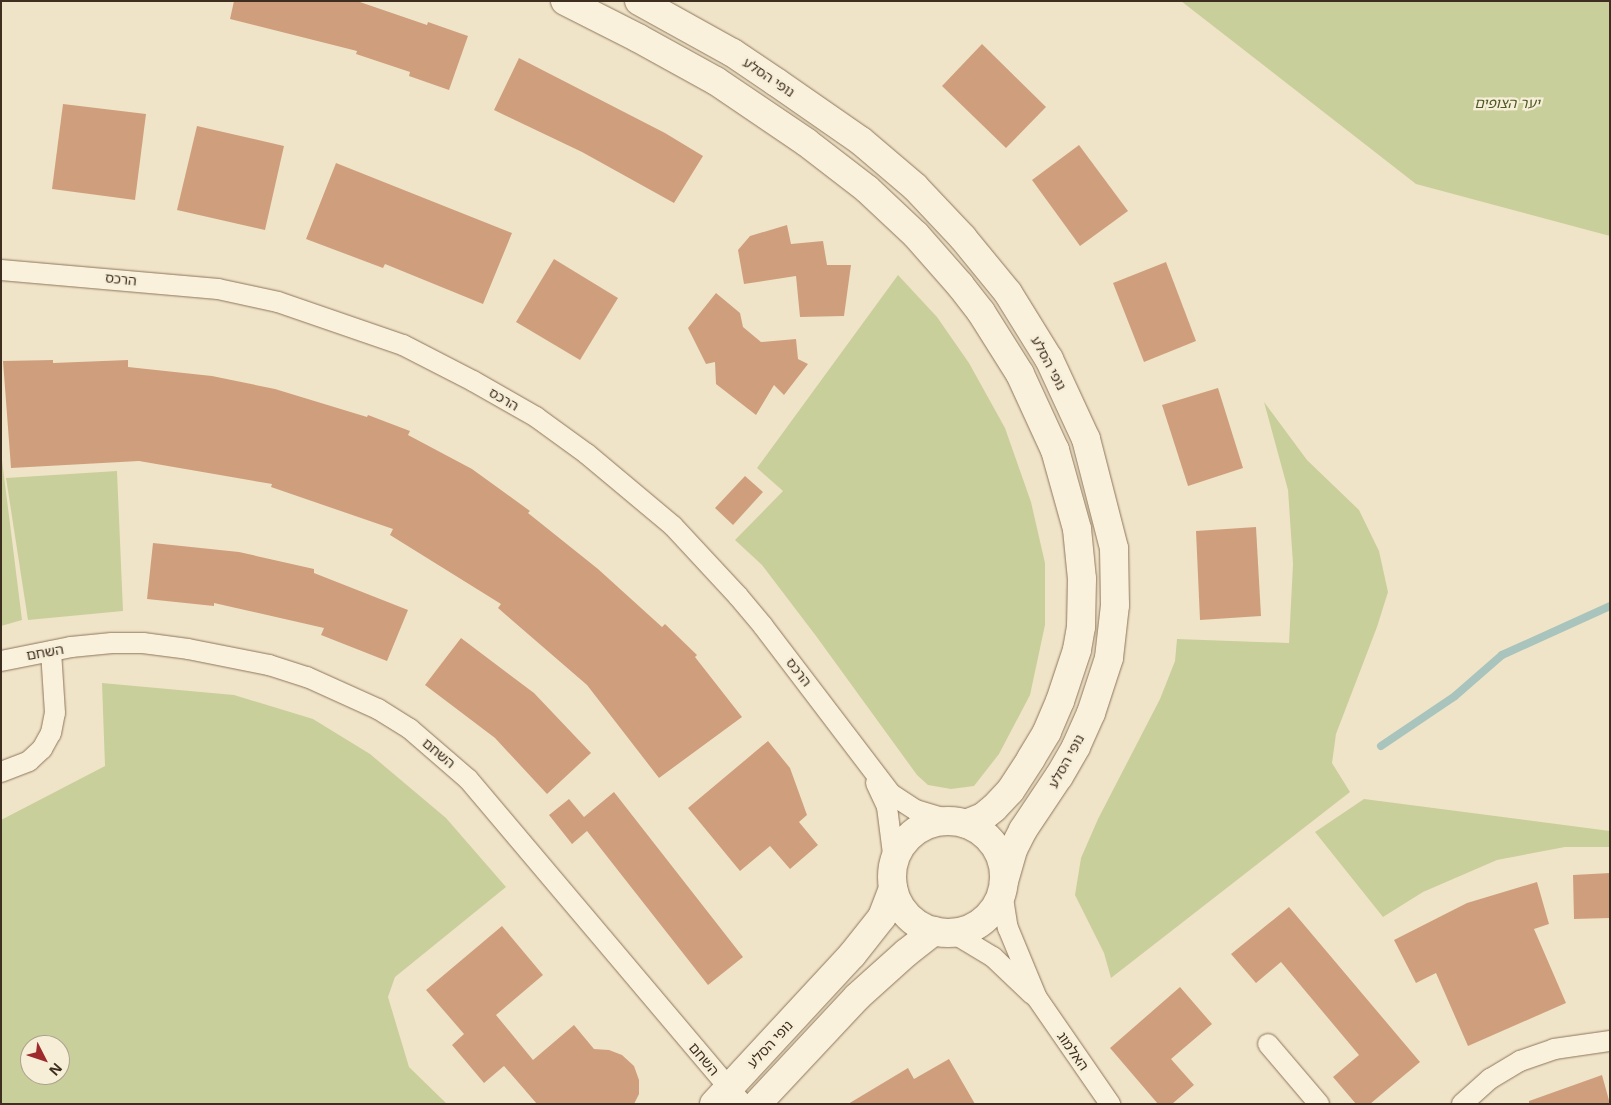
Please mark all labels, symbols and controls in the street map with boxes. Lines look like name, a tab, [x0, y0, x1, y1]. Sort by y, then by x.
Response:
street label: נופי הסלע	[740, 54, 798, 100]
park label: יער הצופים	[1474, 95, 1540, 111]
street label: הרכס	[104, 269, 138, 289]
street label: נופי הסלע	[1028, 333, 1070, 393]
street label: הרכס	[486, 384, 522, 414]
street label: השחם	[25, 640, 65, 664]
street label: הרכס	[783, 654, 815, 690]
street label: נופי הסלע	[1044, 731, 1088, 791]
street label: השחם	[419, 734, 459, 772]
street label: נופי הסלע	[744, 1017, 796, 1071]
street label: האלמוג	[1054, 1028, 1092, 1074]
north arrow	[20, 1035, 70, 1085]
street label: השחם	[685, 1039, 723, 1079]
text: N	[45, 1059, 67, 1080]

